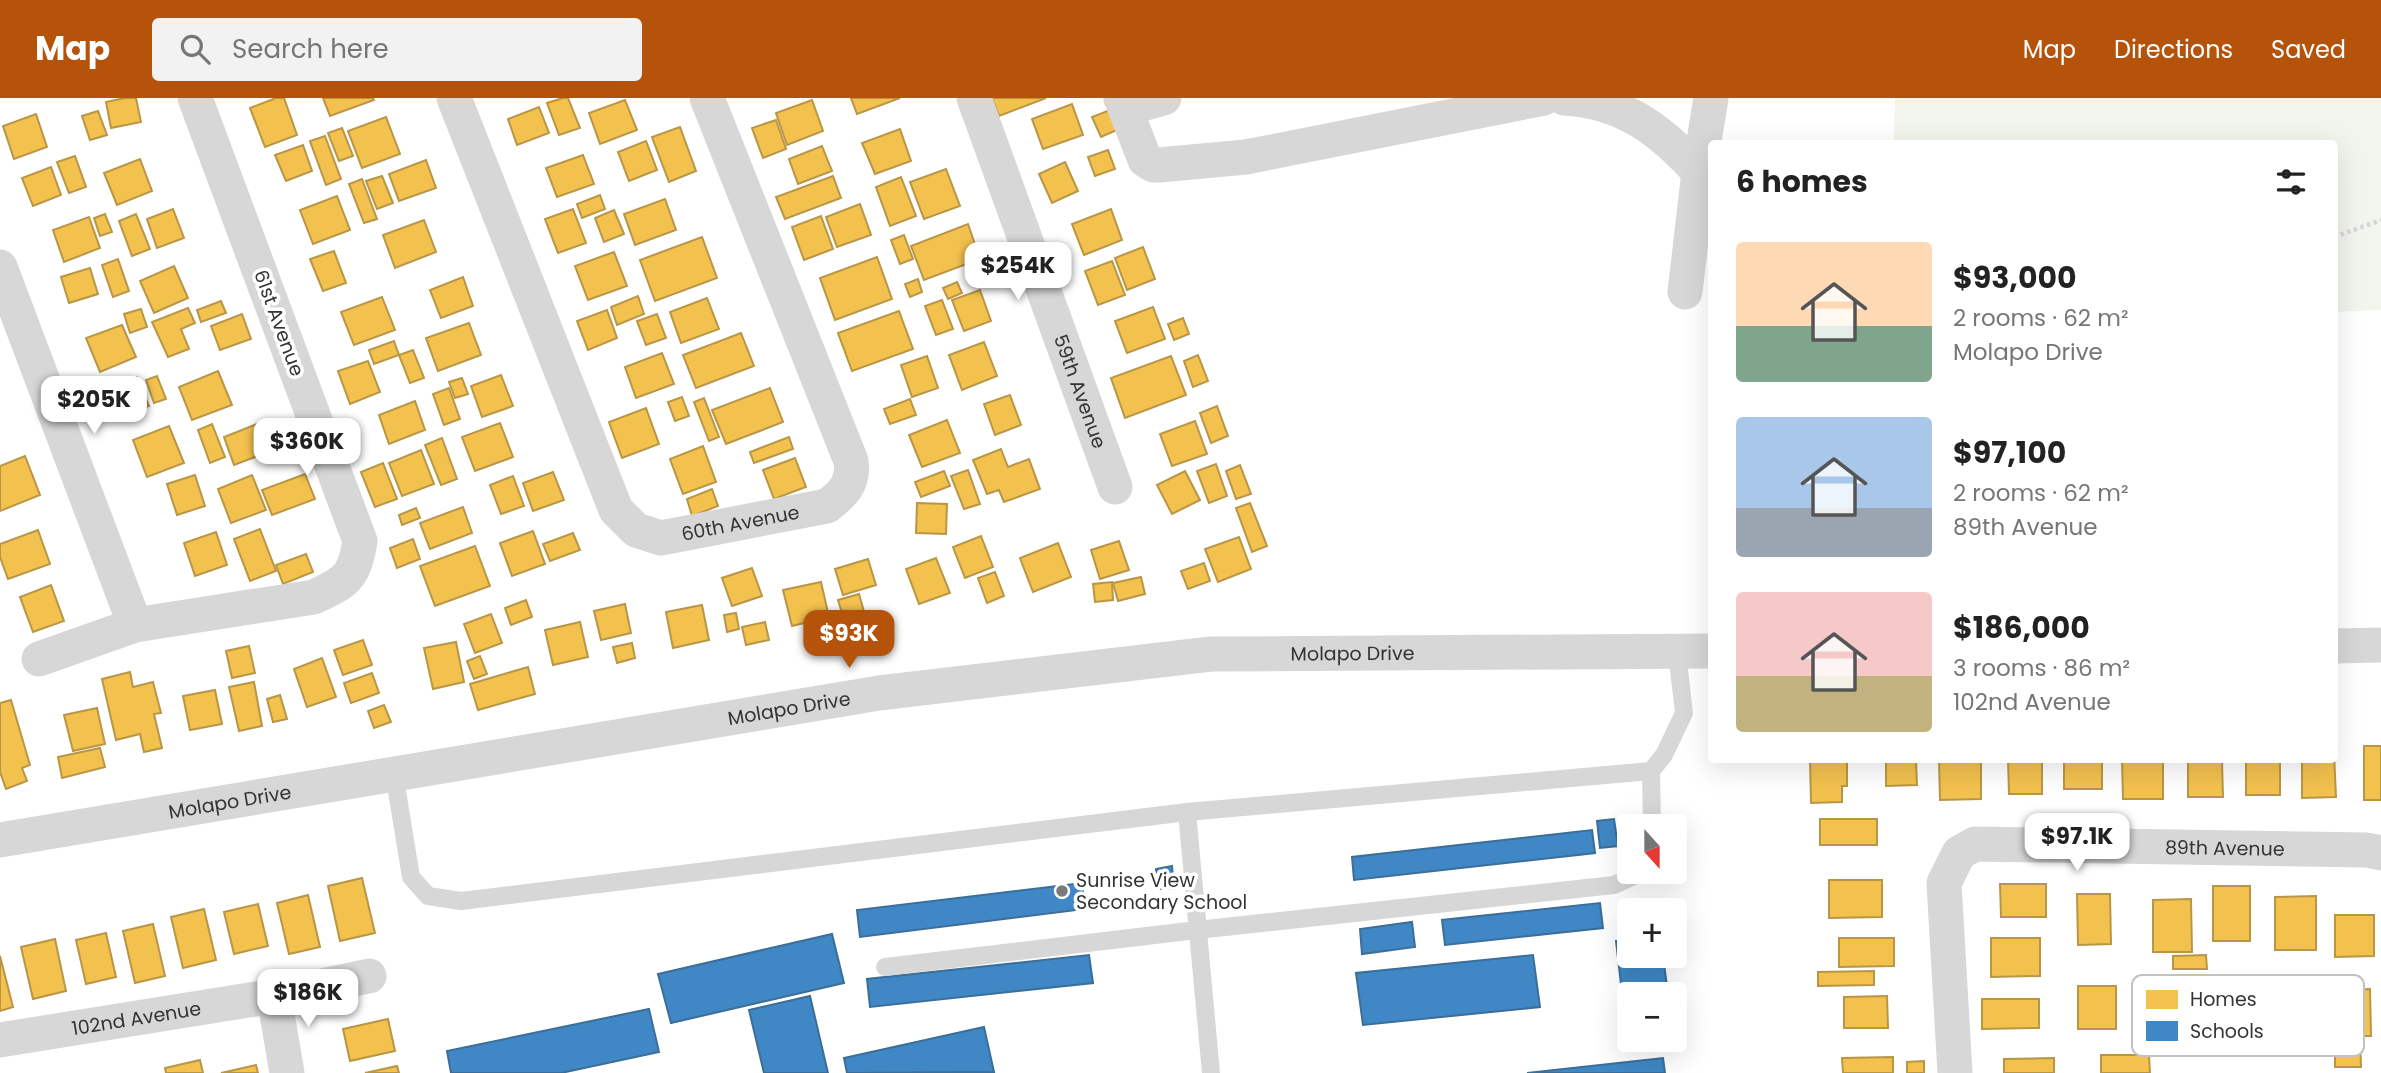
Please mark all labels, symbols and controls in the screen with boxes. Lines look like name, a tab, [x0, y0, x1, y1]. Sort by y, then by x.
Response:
search box	[152, 18, 642, 81]
text: Map	[35, 25, 110, 72]
icon: search	[176, 30, 214, 68]
text: Search here	[232, 31, 389, 67]
text: Map	[2023, 33, 2076, 66]
text: Directions	[2114, 33, 2233, 66]
text: Saved	[2271, 33, 2346, 66]
text: 6 homes	[1736, 160, 1868, 203]
icon: filters	[2272, 163, 2310, 201]
pin: $254K	[969, 242, 1067, 302]
text: $254K	[981, 249, 1055, 281]
text: $93,000	[1953, 256, 2077, 299]
street label: 61st Avenue	[247, 266, 311, 380]
icon: home	[1792, 270, 1876, 354]
text: 2 rooms · 62 m²	[1953, 302, 2129, 334]
street label: 59th Avenue	[1047, 331, 1113, 452]
text: Molapo Drive	[1953, 336, 2103, 368]
pin: $205K	[45, 376, 143, 436]
text: $205K	[57, 383, 131, 415]
pin: $360K	[258, 418, 356, 478]
text: $360K	[270, 425, 344, 457]
text: $97,100	[1953, 431, 2066, 474]
icon: home	[1792, 445, 1876, 529]
text: 2 rooms · 62 m²	[1953, 477, 2129, 509]
street label: 60th Avenue	[679, 498, 802, 547]
text: 89th Avenue	[1953, 511, 2098, 543]
text: $186,000	[1953, 606, 2090, 649]
pin: $93K	[808, 610, 890, 670]
text: $93K	[819, 617, 879, 649]
icon: home	[1792, 620, 1876, 704]
street label: Molapo Drive	[1290, 639, 1415, 667]
text: 3 rooms · 86 m²	[1953, 652, 2130, 684]
street label: Molapo Drive	[726, 685, 852, 732]
text: 102nd Avenue	[1953, 686, 2111, 718]
street label: Molapo Drive	[167, 778, 293, 825]
north arrow	[1617, 814, 1687, 884]
map controls	[1617, 814, 1687, 1052]
pin: $97.1K	[2020, 814, 2134, 873]
text: $97.1K	[2041, 820, 2113, 852]
street label: 89th Avenue	[2165, 833, 2285, 862]
place label: Sunrise View Secondary School	[1076, 867, 1247, 916]
marker: Sunrise View Secondary School	[1054, 883, 1070, 899]
button: +	[1617, 898, 1687, 968]
pin: $186K	[259, 970, 357, 1029]
legend	[2132, 975, 2364, 1056]
text: $186K	[273, 976, 343, 1008]
button: −	[1617, 982, 1687, 1052]
text: Homes	[2190, 986, 2257, 1013]
street label: 102nd Avenue	[70, 994, 203, 1042]
text: Schools	[2190, 1018, 2264, 1045]

